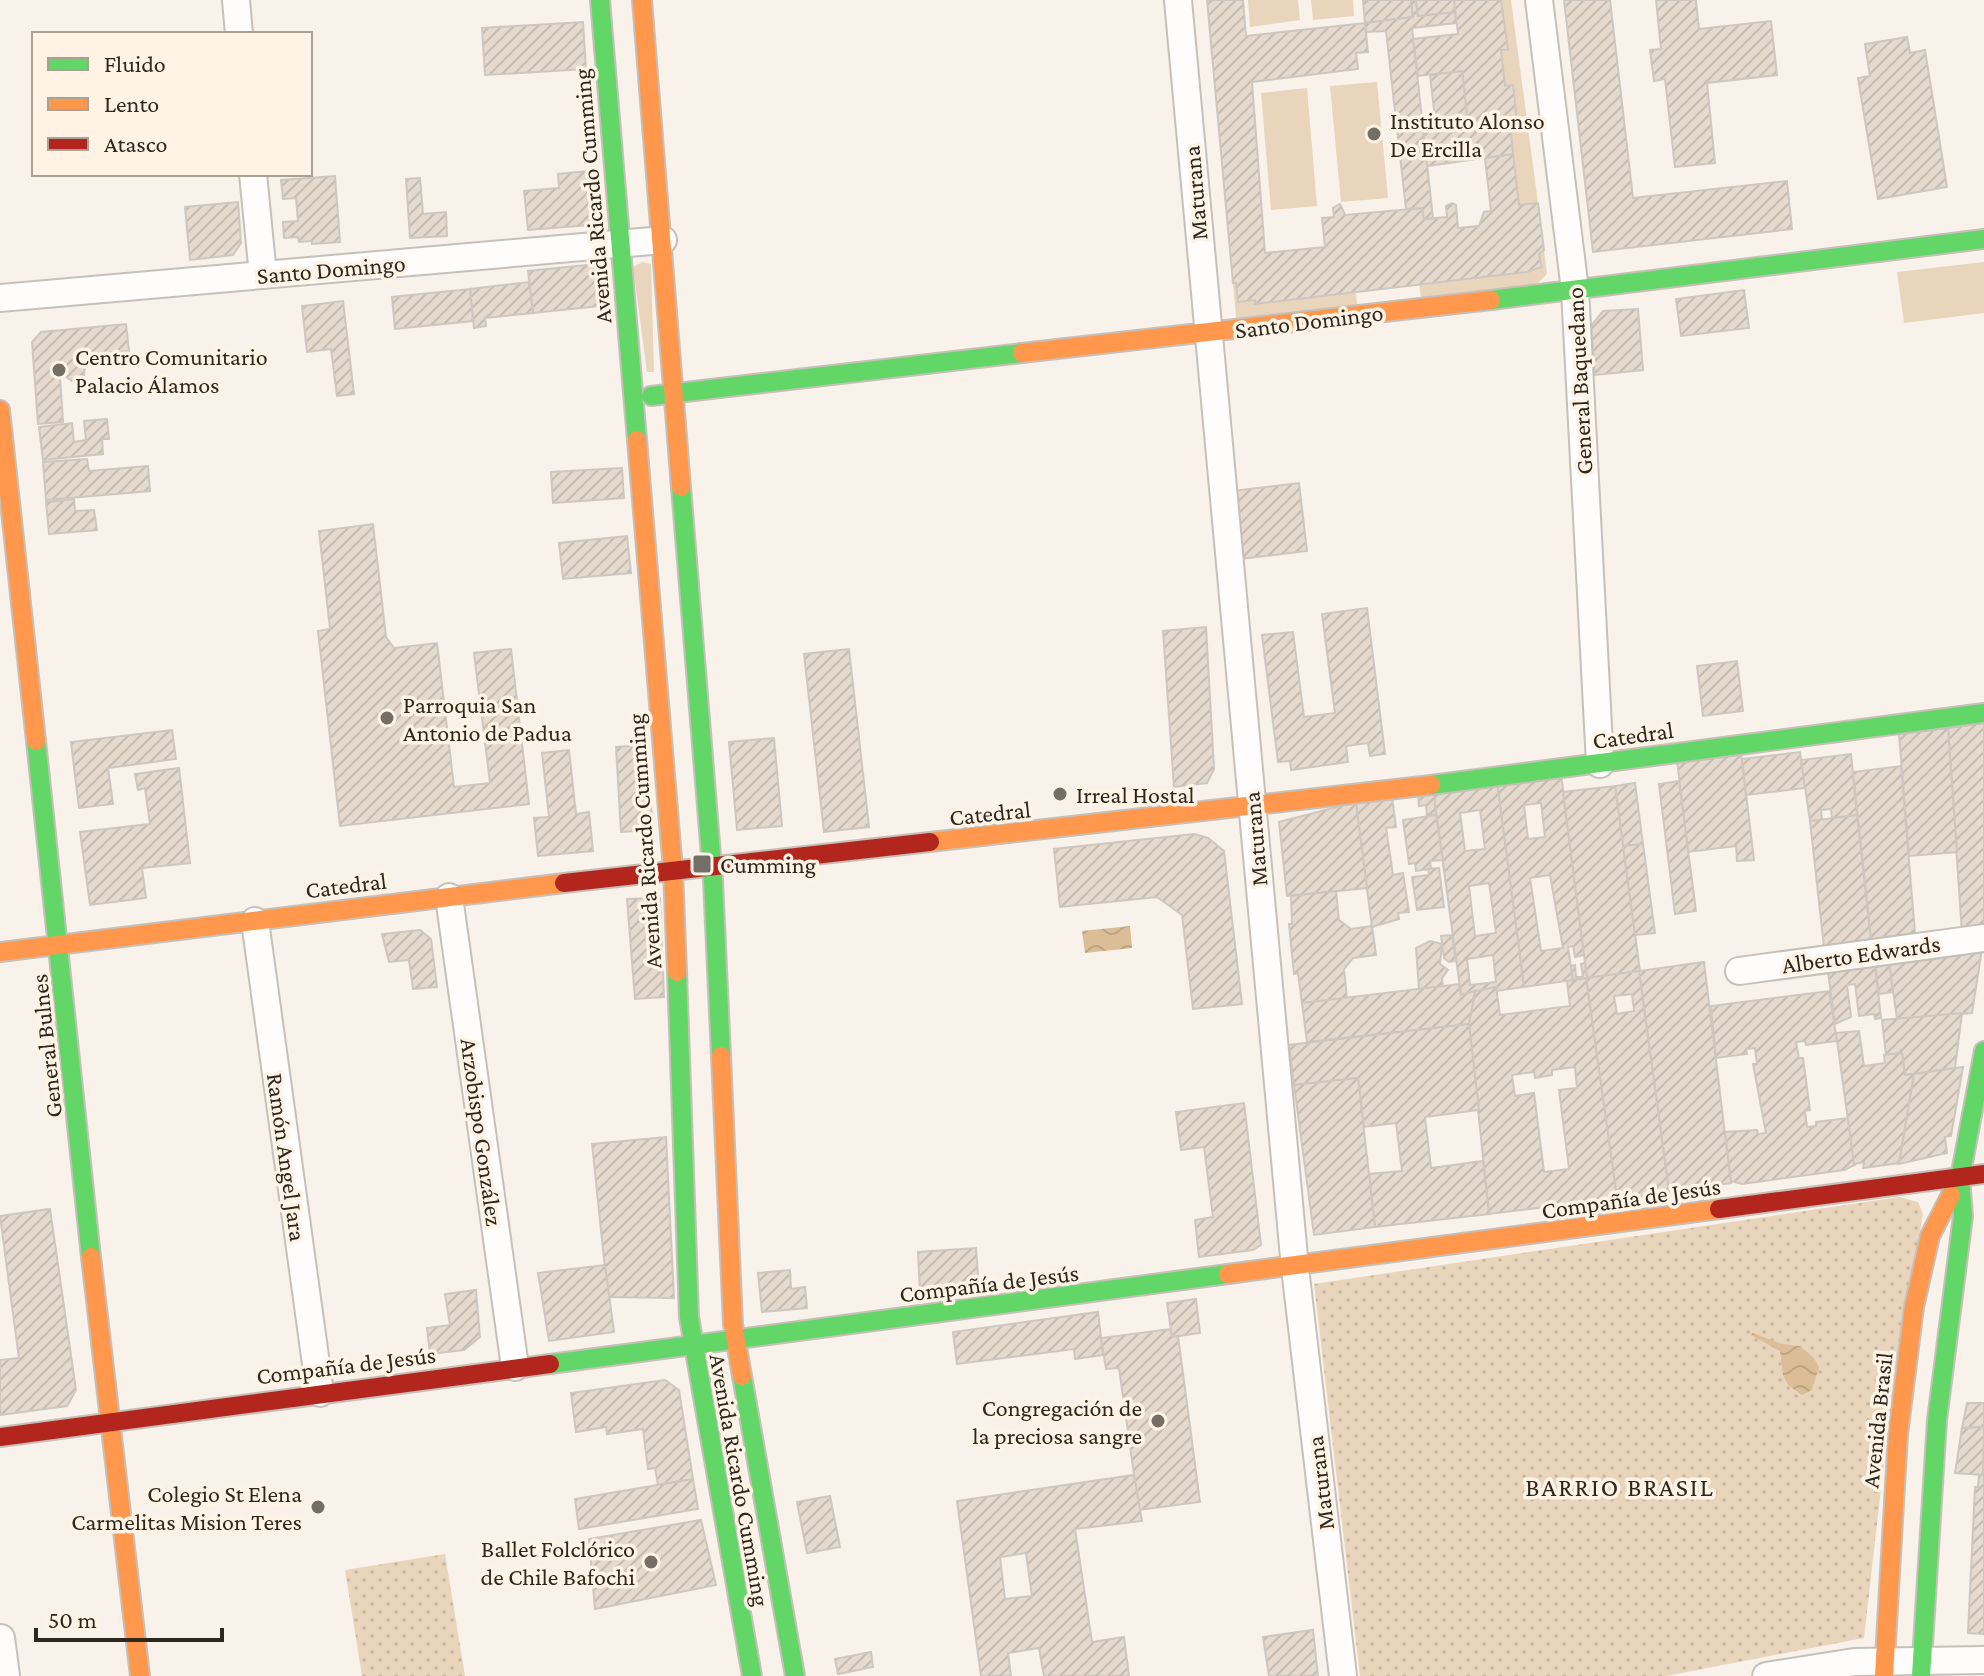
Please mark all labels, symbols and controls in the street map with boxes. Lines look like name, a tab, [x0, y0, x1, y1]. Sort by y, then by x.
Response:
legend	[32, 32, 312, 176]
text: Fluido	[104, 50, 166, 77]
street label: Avenida Ricardo Cumming	[567, 67, 617, 325]
text: Lento	[104, 90, 159, 117]
place label: Instituto Alonso De Ercilla	[1390, 107, 1545, 162]
marker: Instituto Alonso De Ercilla	[1365, 125, 1383, 143]
text: Atasco	[104, 130, 168, 157]
street label: Maturana	[1177, 145, 1213, 241]
street label: Santo Domingo	[256, 249, 406, 289]
street label: General Baquedano	[1561, 287, 1597, 475]
street label: Santo Domingo	[1233, 299, 1385, 343]
place label: Centro Comunitario Palacio Álamos	[75, 343, 268, 398]
marker: Centro Comunitario Palacio Álamos	[50, 361, 68, 379]
place label: Parroquia San Antonio de Padua	[403, 691, 572, 746]
marker: Parroquia San Antonio de Padua	[378, 709, 396, 727]
street label: Avenida Ricardo Cumming	[622, 712, 666, 970]
street label: Catedral	[1591, 716, 1675, 754]
place label: Irreal Hostal	[1076, 781, 1195, 808]
marker: Irreal Hostal	[1051, 785, 1069, 803]
street label: Maturana	[1237, 791, 1273, 887]
street label: Catedral	[948, 795, 1032, 831]
place label: Cumming	[720, 851, 817, 878]
marker: Cumming	[691, 853, 713, 875]
street label: Catedral	[304, 867, 388, 903]
street label: Alberto Edwards	[1780, 930, 1942, 978]
street label: General Bulnes	[25, 973, 67, 1119]
street label: Arzobispo González	[455, 1036, 509, 1228]
street label: Ramón Angel Jara	[262, 1071, 312, 1243]
street label: Compañía de Jesús	[1540, 1172, 1722, 1224]
street label: Compañía de Jesús	[898, 1259, 1080, 1307]
street label: Compañía de Jesús	[255, 1341, 437, 1389]
street label: Avenida Brasil	[1856, 1351, 1898, 1489]
street label: Avenida Ricardo Cumming	[704, 1352, 776, 1609]
place label: Congregación de la preciosa sangre	[972, 1394, 1142, 1449]
marker: Congregación de la preciosa sangre	[1149, 1412, 1167, 1430]
street label: Maturana	[1301, 1434, 1339, 1532]
district label: BARRIO BRASIL	[1525, 1473, 1715, 1502]
place label: Colegio St Elena Carmelitas Mision Teres	[71, 1480, 302, 1535]
marker: Colegio St Elena Carmelitas Mision Teres	[309, 1498, 327, 1516]
place label: Ballet Folclórico de Chile Bafochi	[481, 1535, 635, 1590]
marker: Ballet Folclórico de Chile Bafochi	[642, 1553, 660, 1571]
scale bar	[36, 1592, 222, 1642]
text: 50 m	[48, 1606, 97, 1633]

